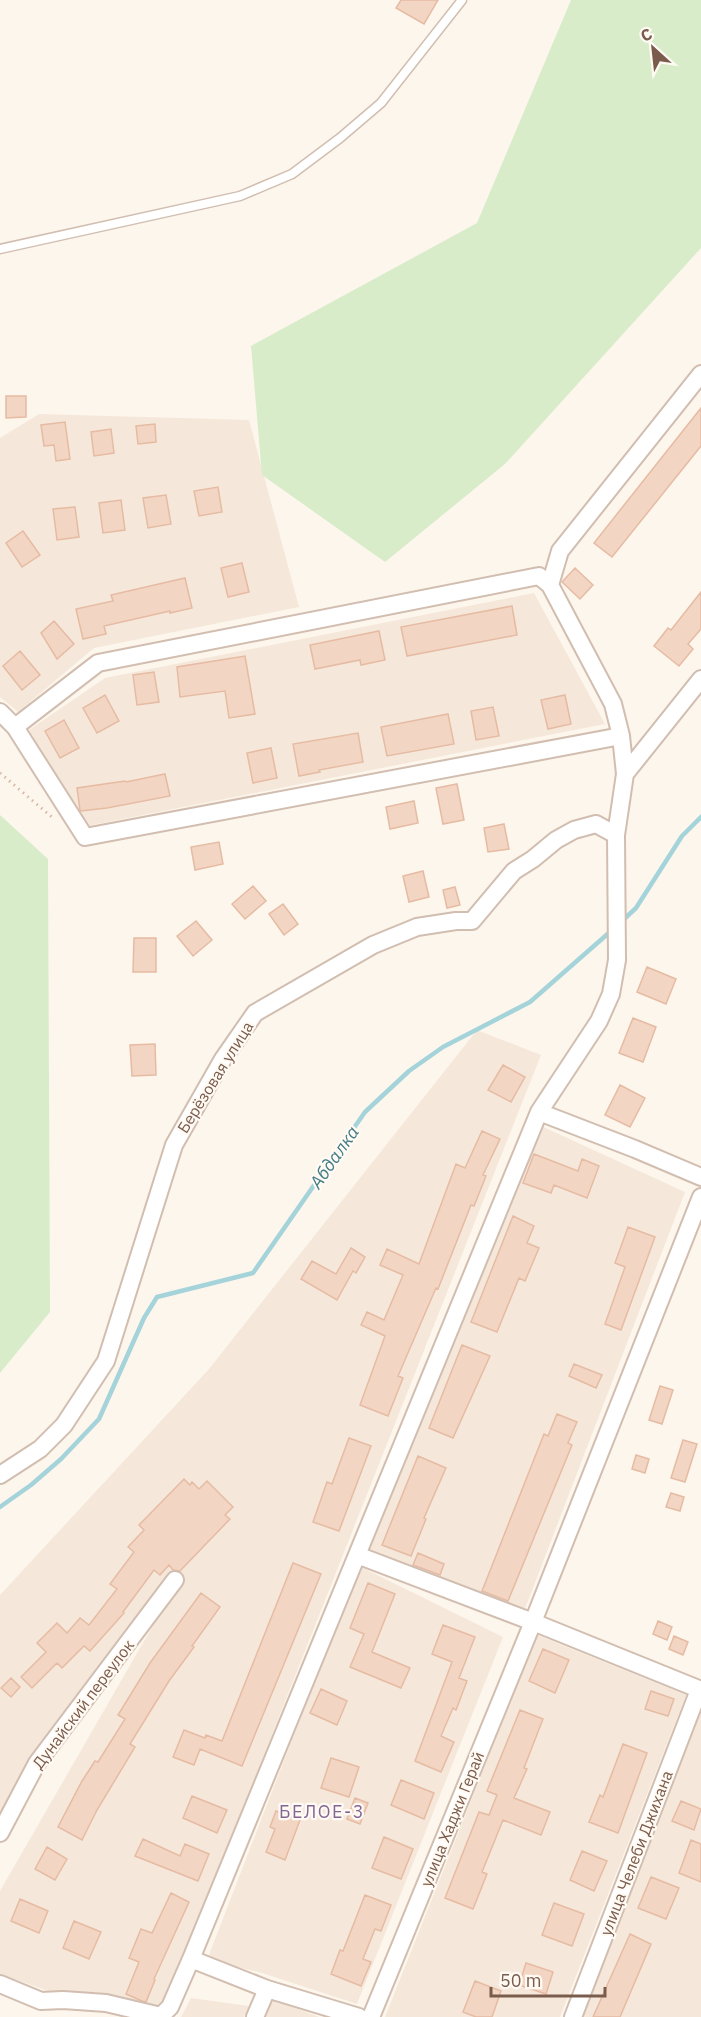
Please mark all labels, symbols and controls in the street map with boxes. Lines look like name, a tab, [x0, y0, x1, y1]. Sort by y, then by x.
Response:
north arrow	[623, 18, 683, 78]
text: С	[637, 23, 655, 46]
street label: Берёзовая улица	[173, 1017, 258, 1137]
water label: Абдалка	[304, 1121, 364, 1194]
street label: Дунайский переулок	[28, 1635, 138, 1773]
street label: улица Хаджи Герай	[416, 1748, 488, 1890]
street label: улица Челеби Джихана	[595, 1767, 677, 1938]
district label: БЕЛОЕ-3	[279, 1800, 365, 1823]
scale bar	[491, 1960, 605, 1998]
text: 50 m	[500, 1969, 542, 1992]

